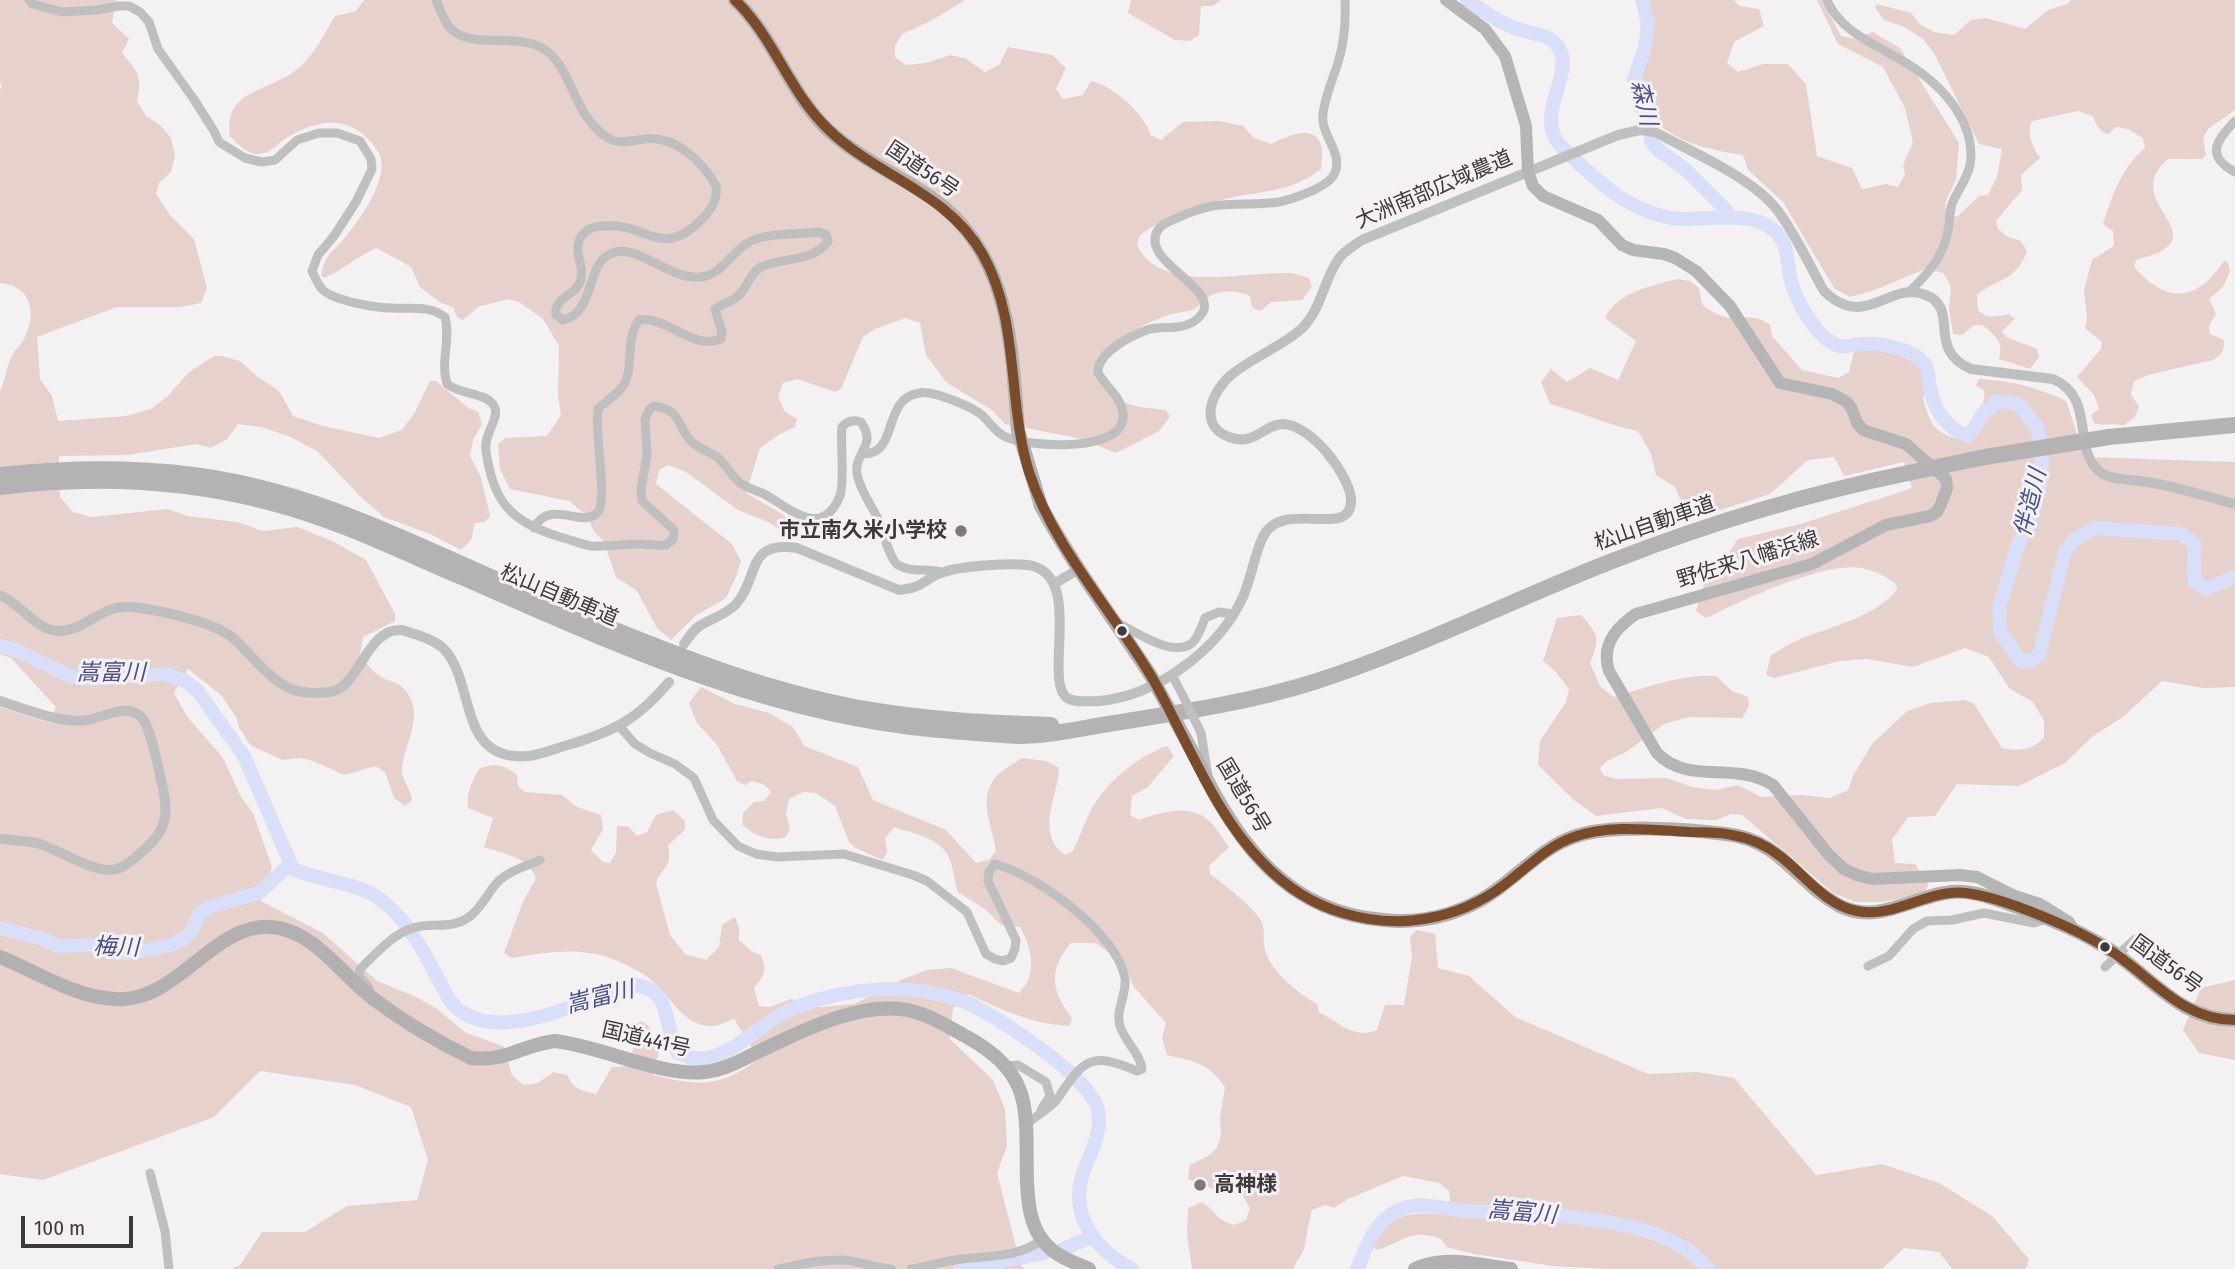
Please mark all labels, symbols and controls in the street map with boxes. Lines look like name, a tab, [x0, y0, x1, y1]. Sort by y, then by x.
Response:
water label: 森川	[1624, 77, 1662, 129]
street label: 国道56号	[881, 136, 963, 204]
street label: 大洲南部広域農道	[1352, 146, 1516, 234]
water label: 伴造川	[2009, 466, 2053, 540]
street label: 松山自動車道	[1591, 492, 1719, 556]
place label: 市立南久米小学校	[779, 518, 947, 544]
marker: 市立南久米小学校	[953, 523, 969, 539]
street label: 野佐来八幡浜線	[1674, 526, 1822, 594]
street label: 松山自動車道	[496, 560, 622, 632]
unlabelled marker	[1115, 624, 1129, 638]
water label: 嵩富川	[77, 660, 145, 688]
street label: 国道56号	[1211, 754, 1275, 838]
street label: 国道56号	[2125, 930, 2207, 1000]
water label: 梅川	[93, 934, 139, 962]
unlabelled marker	[2098, 940, 2112, 954]
water label: 嵩富川	[563, 976, 637, 1020]
street label: 国道441号	[599, 1018, 693, 1062]
place label: 高神様	[1214, 1172, 1277, 1198]
marker: 高神様	[1192, 1177, 1208, 1193]
water label: 嵩富川	[1486, 1196, 1558, 1230]
scale bar	[24, 1202, 136, 1246]
text: 100 m	[34, 1215, 85, 1241]

